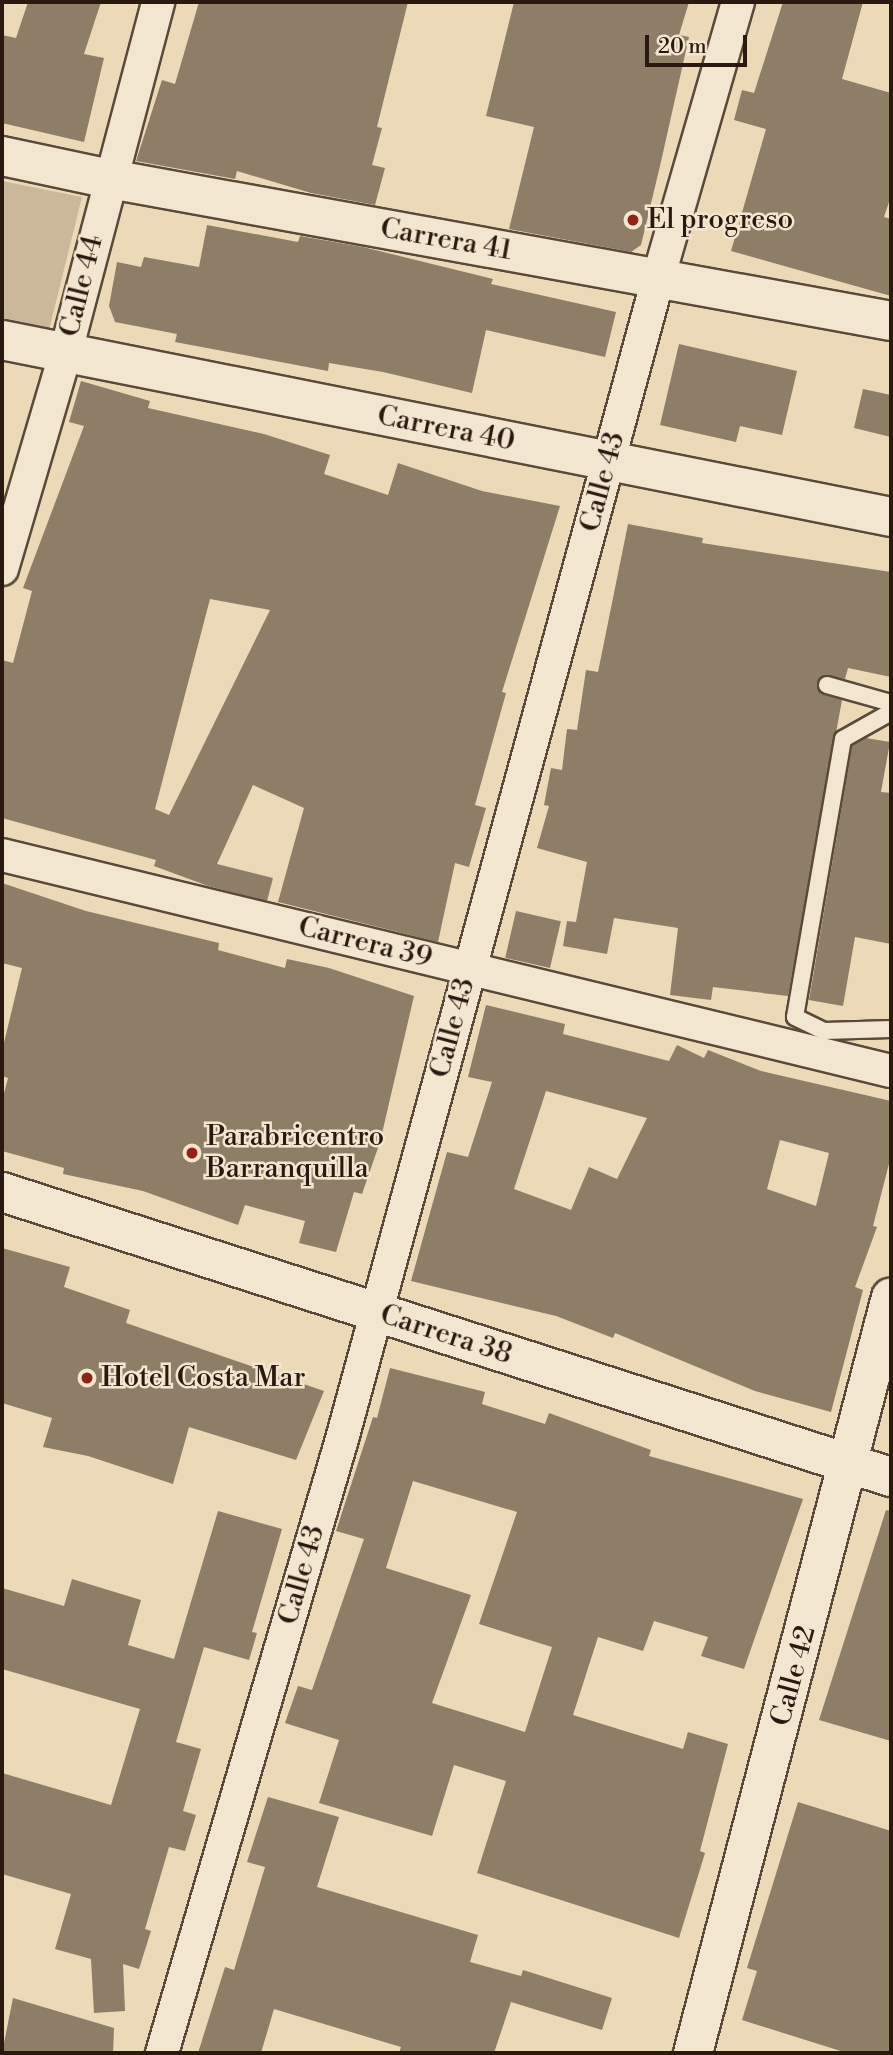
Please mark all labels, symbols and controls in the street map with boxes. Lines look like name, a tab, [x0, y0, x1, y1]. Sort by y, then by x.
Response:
scale bar	[648, 21, 750, 65]
text: 20 m	[658, 34, 707, 60]
place label: El progreso	[647, 203, 793, 237]
street label: Carrera 41	[378, 212, 514, 268]
marker: El progreso	[625, 212, 641, 228]
street label: Calle 44	[53, 232, 111, 340]
street label: Carrera 40	[374, 399, 518, 459]
street label: Calle 43	[574, 428, 632, 536]
street label: Carrera 39	[295, 910, 435, 976]
street label: Calle 43	[424, 974, 482, 1082]
place label: Parabricentro Barranquilla	[206, 1120, 384, 1186]
marker: Parabricentro Barranquilla	[184, 1145, 200, 1161]
street label: Carrera 38	[376, 1298, 516, 1372]
place label: Hotel Costa Mar	[101, 1361, 306, 1395]
marker: Hotel Costa Mar	[79, 1370, 95, 1386]
street label: Calle 43	[272, 1521, 332, 1629]
street label: Calle 42	[765, 1622, 823, 1730]

